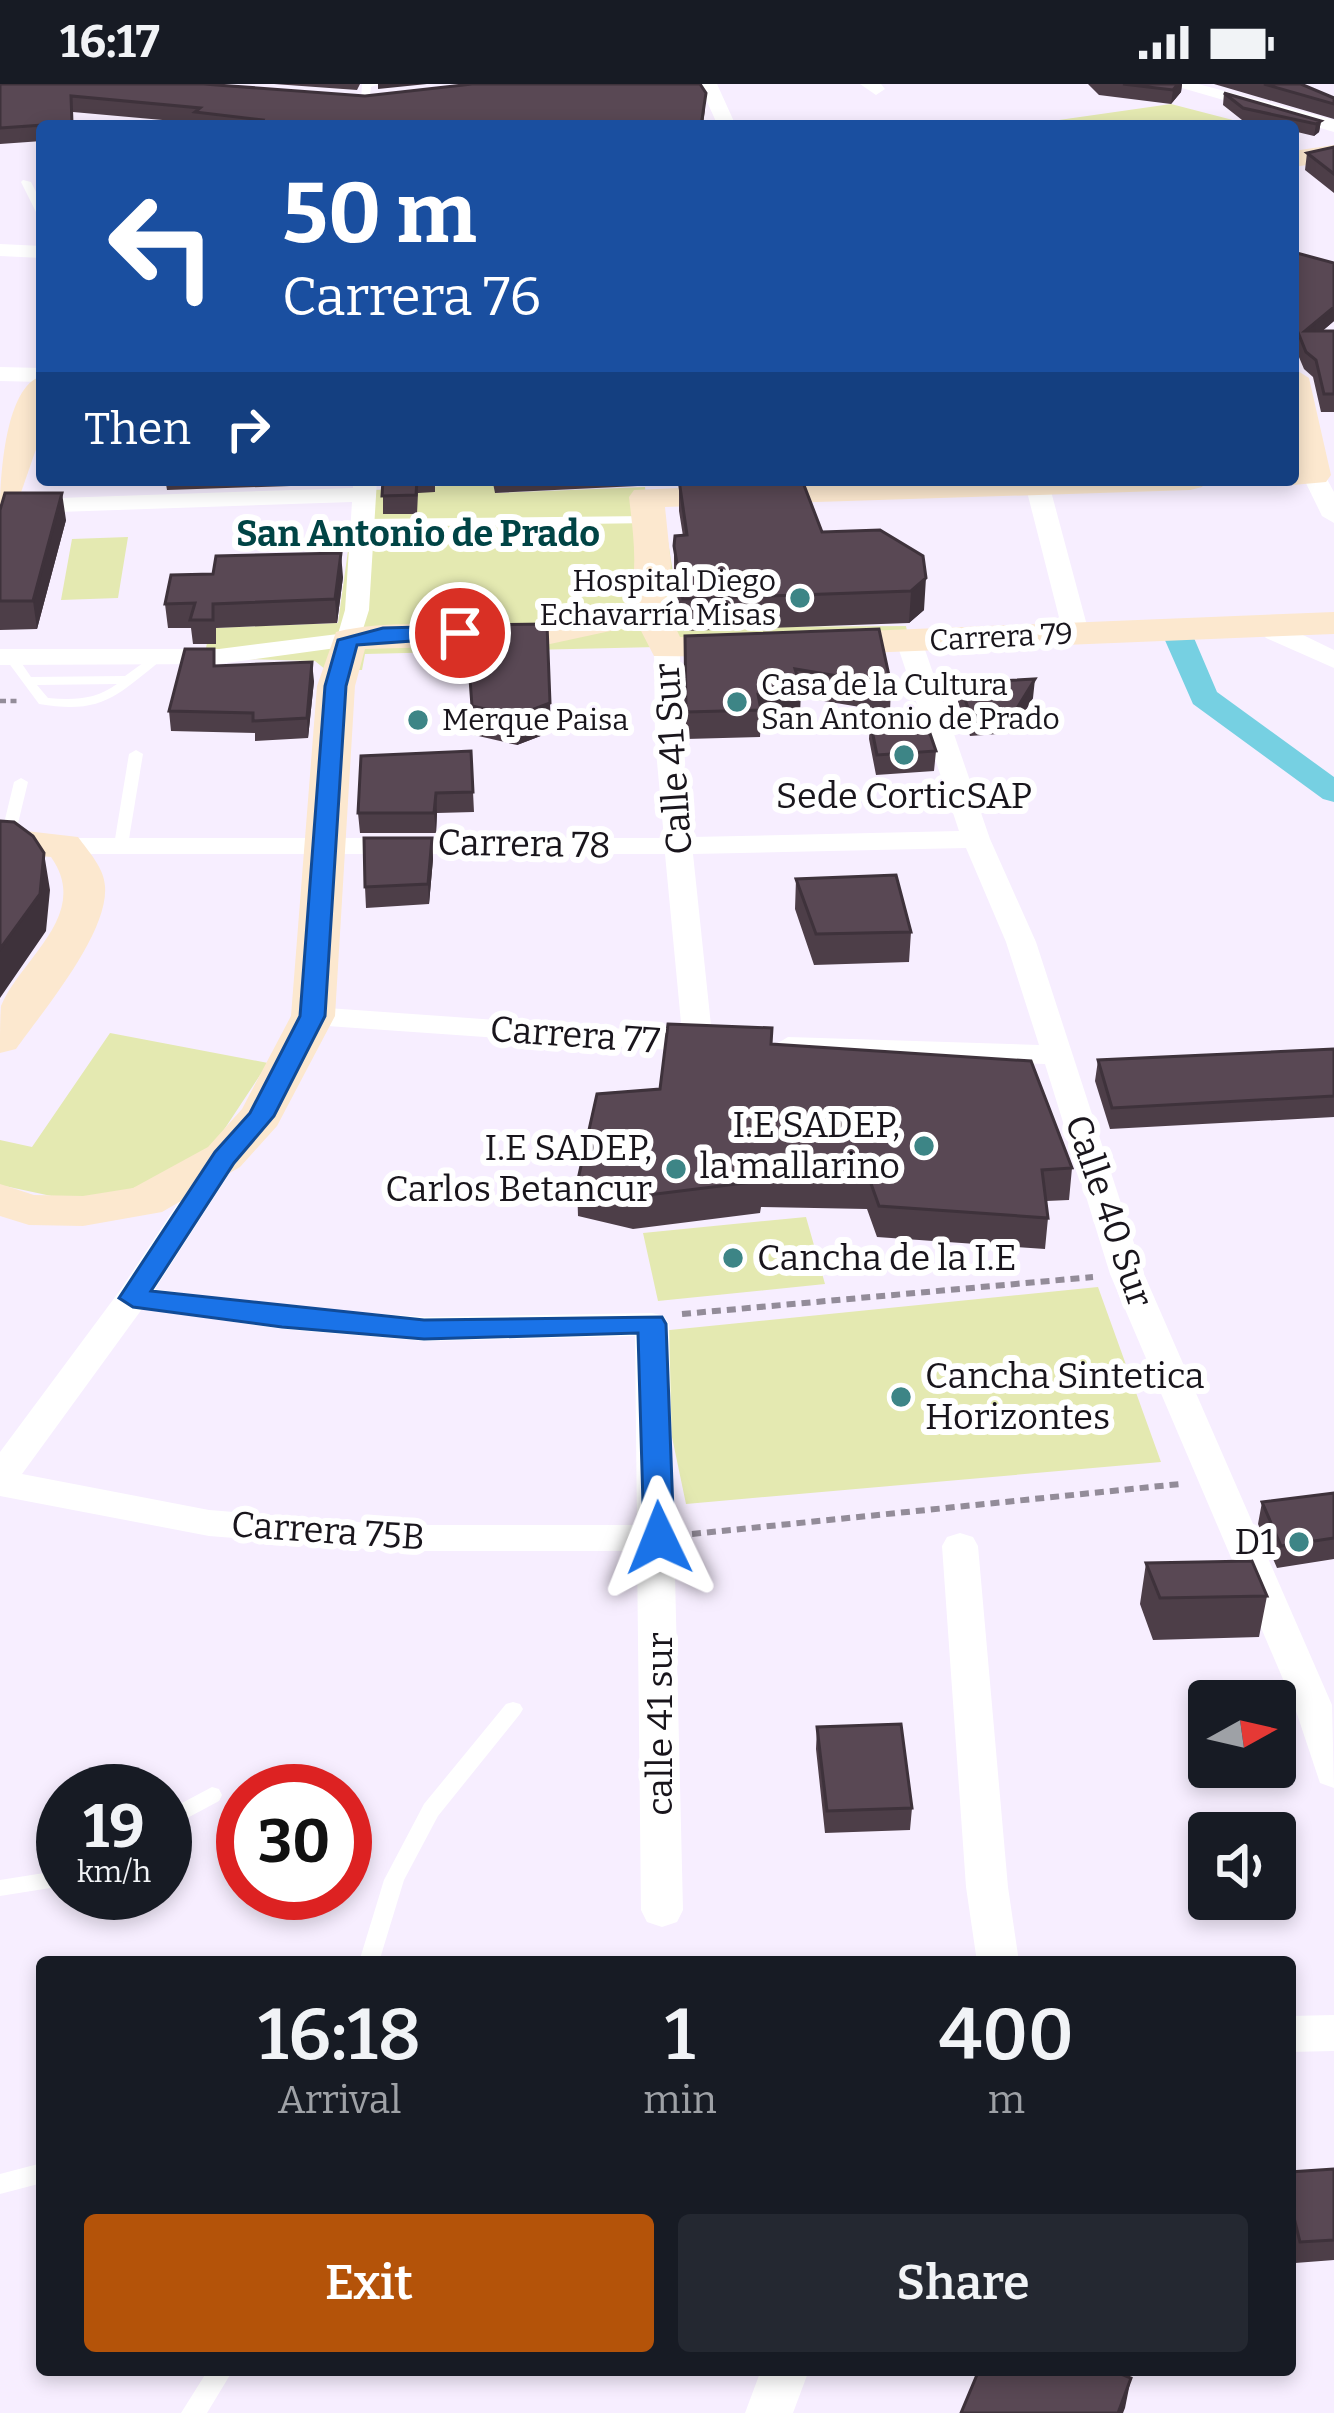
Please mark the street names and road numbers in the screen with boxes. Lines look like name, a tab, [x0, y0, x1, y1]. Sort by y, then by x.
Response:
street label: Carrera 79	[928, 615, 1074, 659]
street label: Calle 41 Sur	[644, 662, 702, 856]
street label: Carrera 78	[437, 820, 611, 868]
street label: Carrera 77	[489, 1007, 661, 1063]
street label: Calle 40 Sur	[1056, 1109, 1162, 1313]
street label: Carrera 75B	[230, 1502, 426, 1560]
street label: calle 41 sur	[638, 1632, 682, 1816]

